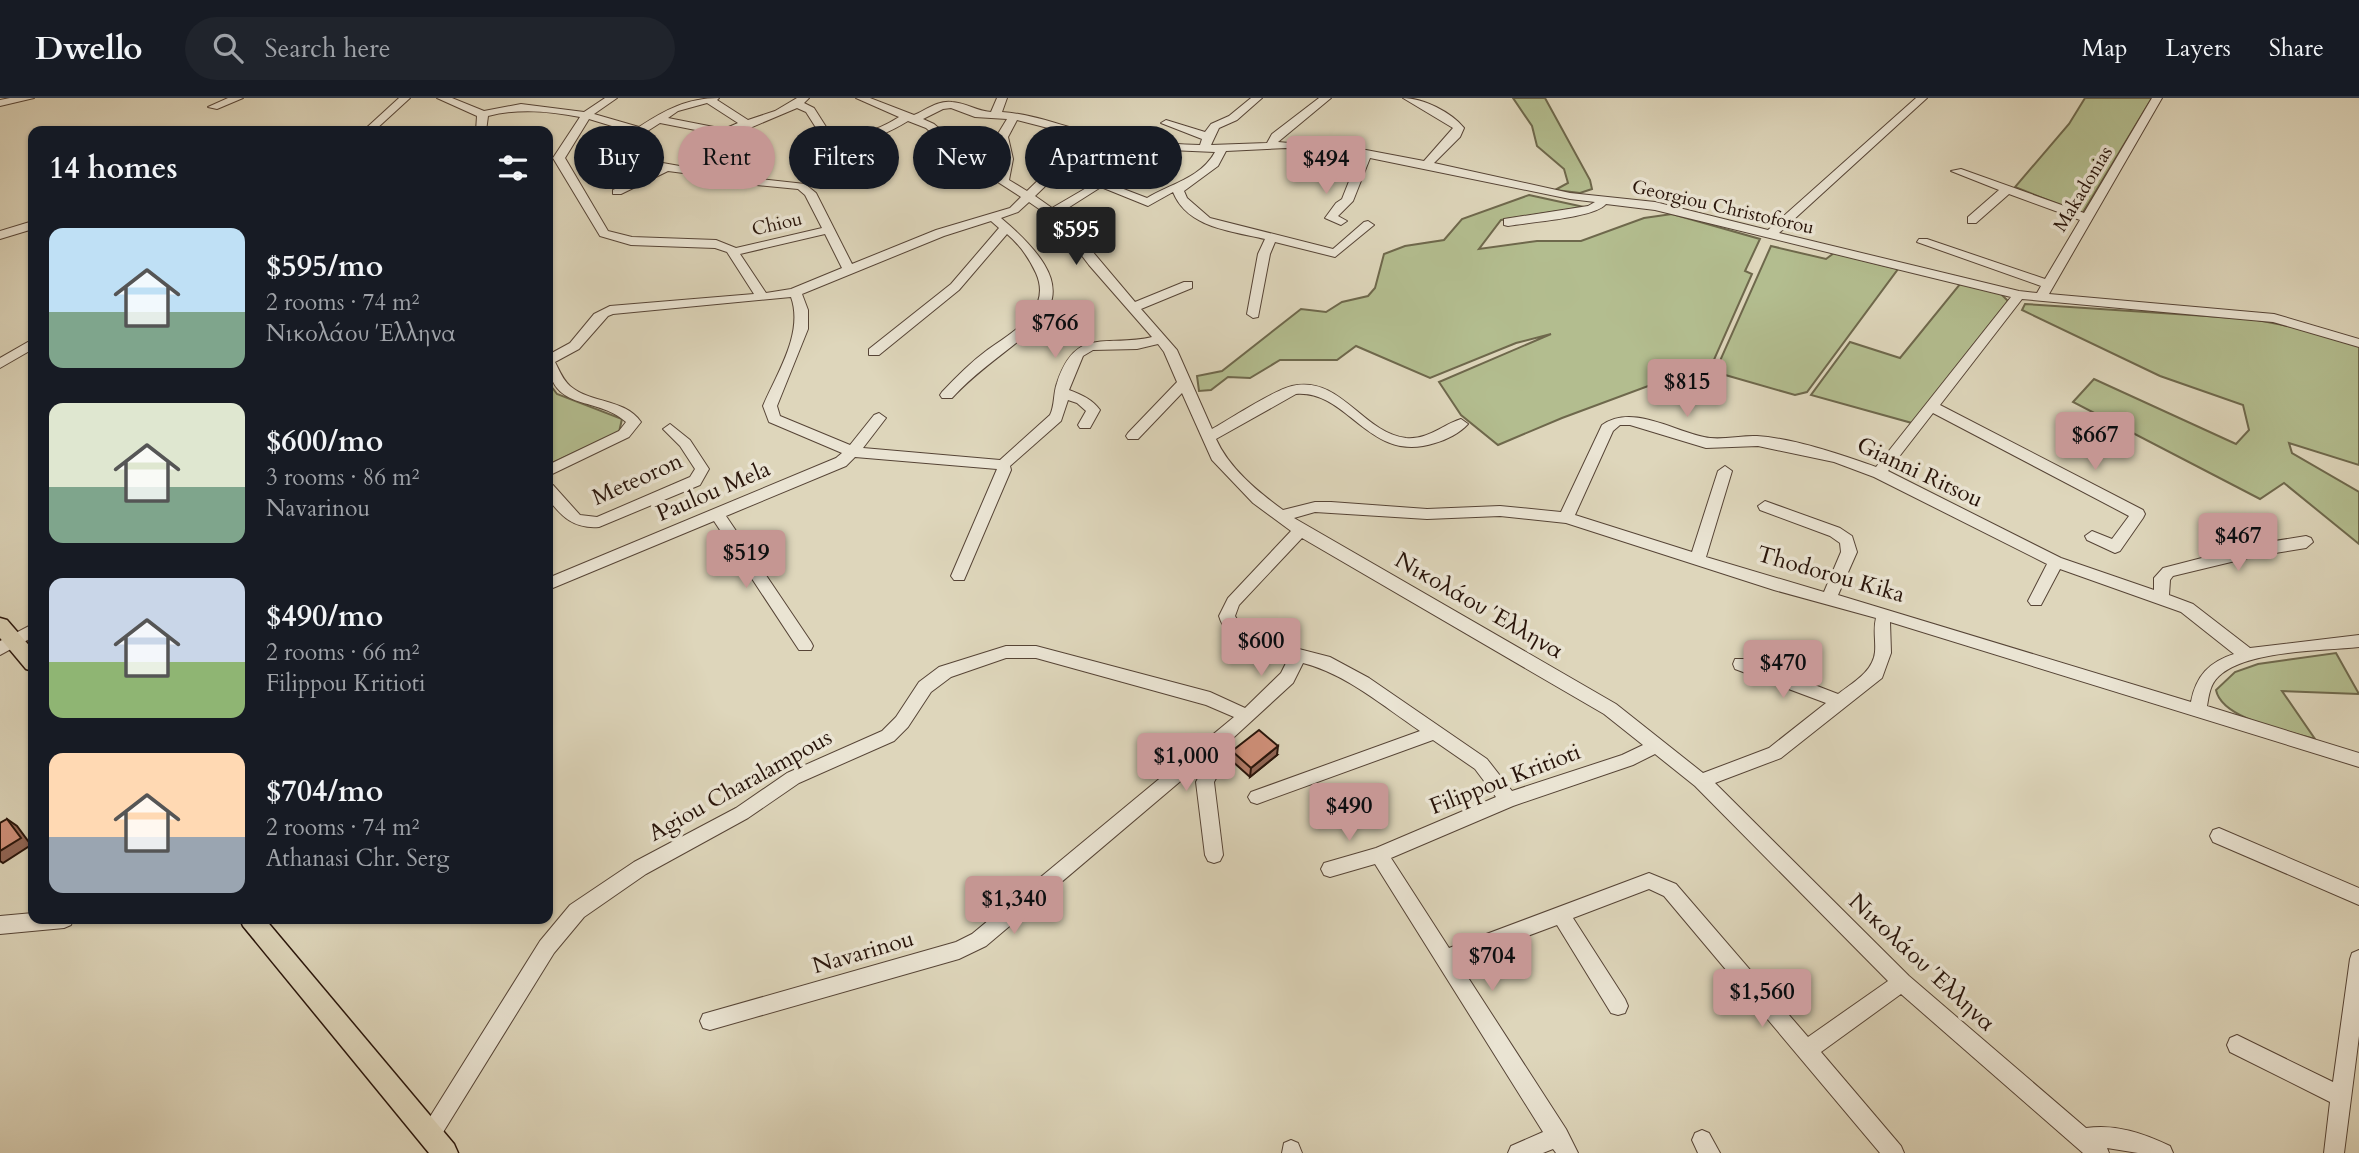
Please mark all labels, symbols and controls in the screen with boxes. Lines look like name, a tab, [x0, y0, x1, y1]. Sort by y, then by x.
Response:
search box	[185, 17, 675, 80]
text: Dwello	[35, 26, 143, 71]
icon: search	[209, 29, 247, 67]
text: Search here	[265, 31, 391, 66]
text: Map	[2082, 32, 2128, 65]
text: Layers	[2166, 32, 2231, 65]
text: Share	[2269, 32, 2324, 65]
chip: Buy	[574, 126, 664, 189]
chip: Rent	[678, 126, 775, 189]
chip: Filters	[789, 126, 899, 189]
chip: New	[913, 126, 1011, 189]
chip: Apartment	[1025, 126, 1182, 189]
pin: $494	[1285, 136, 1367, 196]
street label: Makadonias	[2047, 141, 2119, 237]
text: $494	[1302, 143, 1350, 174]
text: 14 homes	[49, 148, 178, 189]
icon: filters	[494, 149, 532, 187]
street label: Georgiou Christoforou	[1629, 173, 1817, 241]
street label: Chiou	[749, 206, 805, 242]
pin: $595	[1035, 208, 1117, 267]
text: $595	[1052, 214, 1100, 245]
text: $595/mo	[266, 246, 383, 287]
icon: home	[105, 256, 189, 340]
text: 2 rooms · 74 m²	[266, 287, 419, 318]
pin: $766	[1014, 300, 1096, 360]
text: $766	[1031, 307, 1079, 338]
text: Νικολάου Έλληνα	[266, 318, 455, 349]
pin: $815	[1646, 360, 1728, 419]
text: $815	[1663, 366, 1711, 397]
pin: $667	[2054, 412, 2136, 472]
text: $667	[2071, 419, 2119, 450]
text: $600/mo	[266, 421, 383, 462]
street label: Gianni Ritsou	[1852, 429, 1988, 515]
icon: home	[105, 431, 189, 515]
street label: Meteoron	[587, 445, 687, 513]
street label: Paulou Mela	[651, 453, 775, 529]
text: 3 rooms · 86 m²	[266, 462, 419, 493]
text: Navarinou	[266, 493, 370, 524]
pin: $467	[2197, 514, 2279, 573]
text: $467	[2214, 520, 2262, 551]
pin: $519	[705, 531, 787, 590]
text: $519	[722, 537, 770, 568]
street label: Thodorou Kika	[1754, 538, 1908, 610]
street label: Νικολάου Έλληνα	[1389, 544, 1569, 666]
text: $490/mo	[266, 596, 383, 637]
icon: home	[105, 606, 189, 690]
pin: $600	[1220, 618, 1302, 678]
text: $600	[1237, 625, 1285, 656]
text: 2 rooms · 66 m²	[266, 637, 419, 668]
pin: $470	[1742, 640, 1824, 700]
text: $470	[1759, 647, 1807, 678]
text: Filippou Kritioti	[266, 668, 425, 699]
street label: Agiou Charalampous	[643, 722, 837, 848]
pin: $1,000	[1129, 734, 1243, 793]
street label: Filippou Kritioti	[1425, 736, 1585, 822]
text: $1,000	[1153, 740, 1219, 771]
text: $704/mo	[266, 771, 383, 812]
icon: home	[105, 781, 189, 865]
pin: $490	[1308, 784, 1390, 843]
text: $490	[1325, 790, 1373, 821]
text: 2 rooms · 74 m²	[266, 812, 419, 843]
text: Athanasi Chr. Serg	[266, 843, 449, 874]
pin: $1,340	[957, 876, 1071, 936]
text: $1,340	[981, 883, 1047, 914]
street label: Νικολάου Έλληνα	[1842, 886, 2002, 1038]
street label: Navarinou	[809, 923, 917, 981]
pin: $704	[1451, 934, 1533, 993]
text: $704	[1468, 940, 1516, 971]
pin: $1,560	[1705, 970, 1819, 1029]
text: $1,560	[1729, 976, 1795, 1007]

